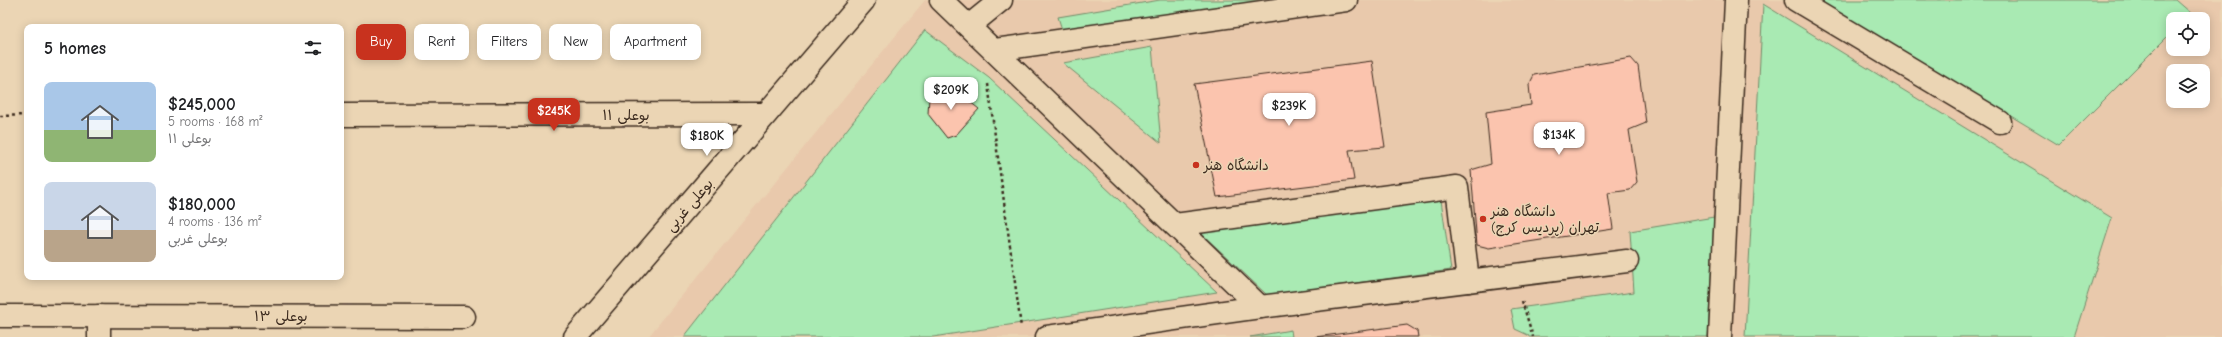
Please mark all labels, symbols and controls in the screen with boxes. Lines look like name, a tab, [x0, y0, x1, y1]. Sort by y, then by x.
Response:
map controls	[2166, 12, 2210, 108]
button: locate	[2166, 12, 2210, 56]
chip: Buy	[356, 24, 406, 60]
chip: Rent	[414, 24, 469, 60]
chip: Filters	[477, 24, 541, 60]
chip: New	[549, 24, 602, 60]
chip: Apartment	[610, 24, 701, 60]
icon: filters	[302, 37, 324, 59]
text: 5 homes	[44, 39, 106, 58]
button: layers	[2166, 64, 2210, 108]
pin: $209K	[923, 77, 979, 111]
text: $209K	[933, 82, 969, 97]
pin: $239K	[1261, 93, 1317, 127]
text: $245,000	[168, 95, 236, 114]
icon: home	[76, 98, 124, 146]
pin: $245K	[526, 98, 582, 132]
text: $239K	[1272, 98, 1306, 113]
text: $245K	[537, 103, 571, 118]
street label: بوعلی ۱۱	[603, 107, 649, 124]
text: 5 rooms · 168 m²	[168, 114, 262, 129]
pin: $134K	[1531, 122, 1587, 156]
pin: $180K	[679, 123, 735, 157]
text: $134K	[1543, 127, 1575, 142]
text: $180K	[690, 128, 724, 143]
text: بوعلی ۱۱	[168, 131, 212, 146]
place label: دانشگاه هنر	[1203, 157, 1269, 174]
marker: دانشگاه هنر	[1191, 160, 1201, 170]
street label: بوعلی غربی	[662, 176, 717, 235]
text: $180,000	[168, 195, 236, 214]
icon: home	[76, 198, 124, 246]
place label: دانشگاه هنر تهران (پردیس کرج)	[1490, 203, 1600, 237]
text: 4 rooms · 136 m²	[168, 214, 262, 229]
marker: دانشگاه هنر تهران (پردیس کرج)	[1478, 214, 1488, 224]
text: بوعلی غربی	[168, 231, 228, 246]
street label: بوعلی ۱۳	[254, 308, 308, 325]

